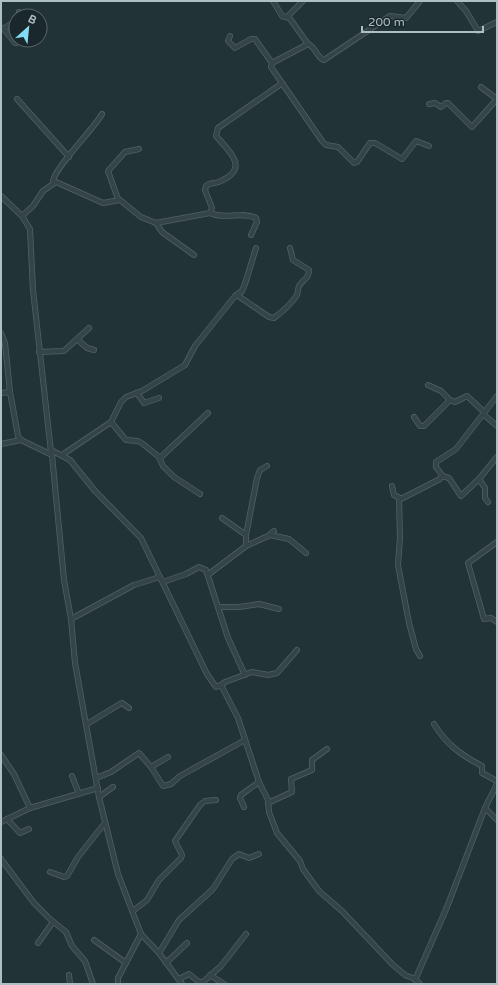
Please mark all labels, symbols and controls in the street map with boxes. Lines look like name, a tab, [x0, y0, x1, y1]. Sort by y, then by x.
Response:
north arrow	[8, 8, 48, 48]
scale bar	[362, 8, 483, 34]
text: B	[26, 12, 39, 27]
text: 200 m	[368, 15, 405, 29]

